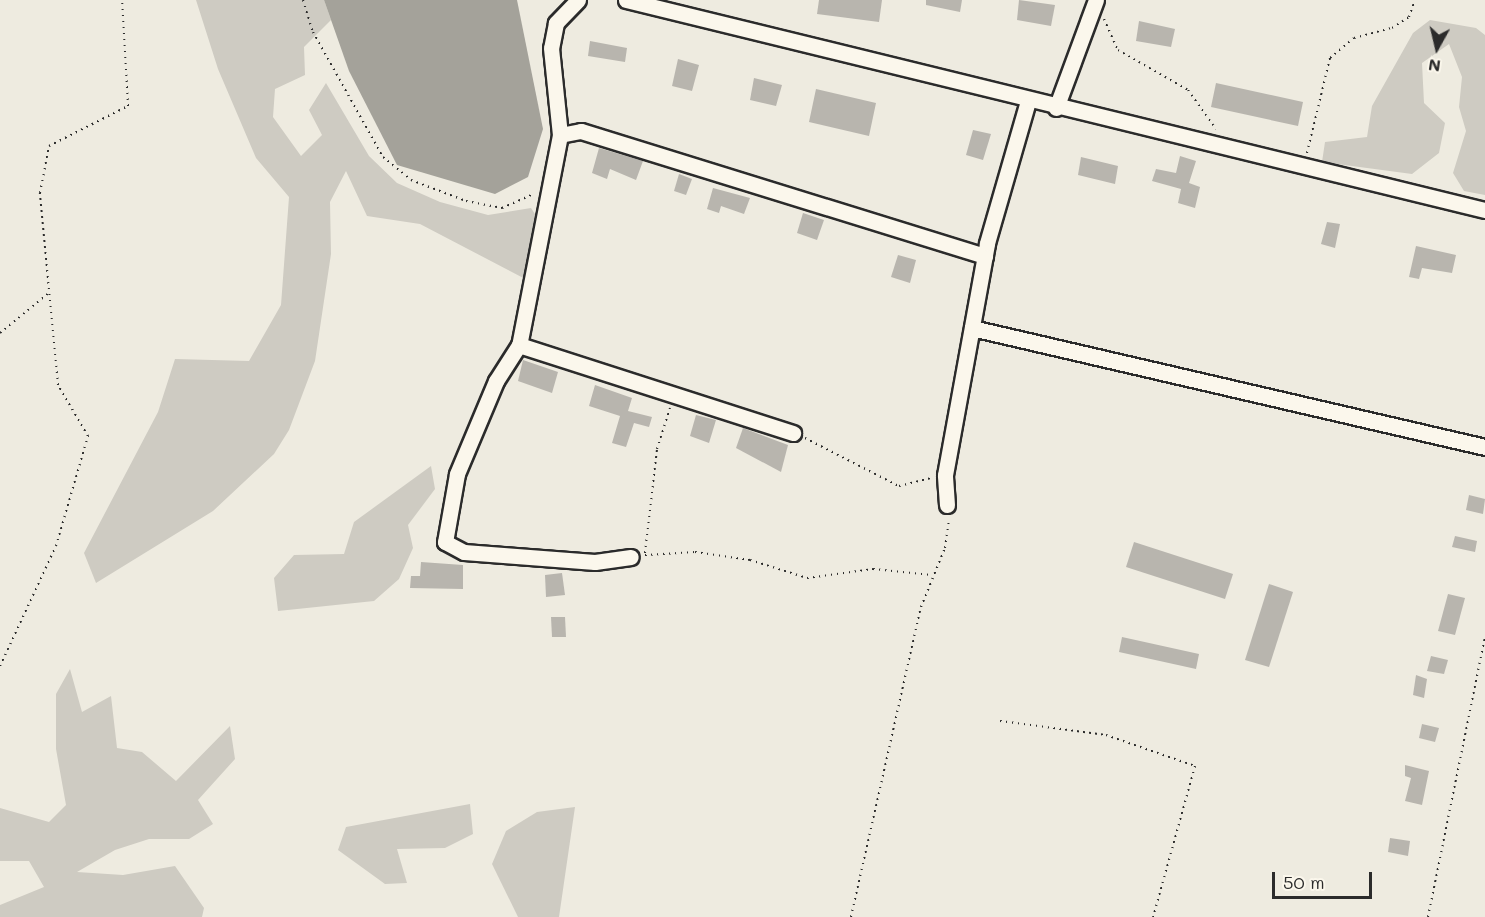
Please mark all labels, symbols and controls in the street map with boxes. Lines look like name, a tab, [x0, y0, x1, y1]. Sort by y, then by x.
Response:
north arrow	[1407, 18, 1467, 78]
text: N	[1427, 55, 1442, 78]
scale bar	[1275, 860, 1376, 898]
text: 50 m	[1283, 870, 1325, 894]

